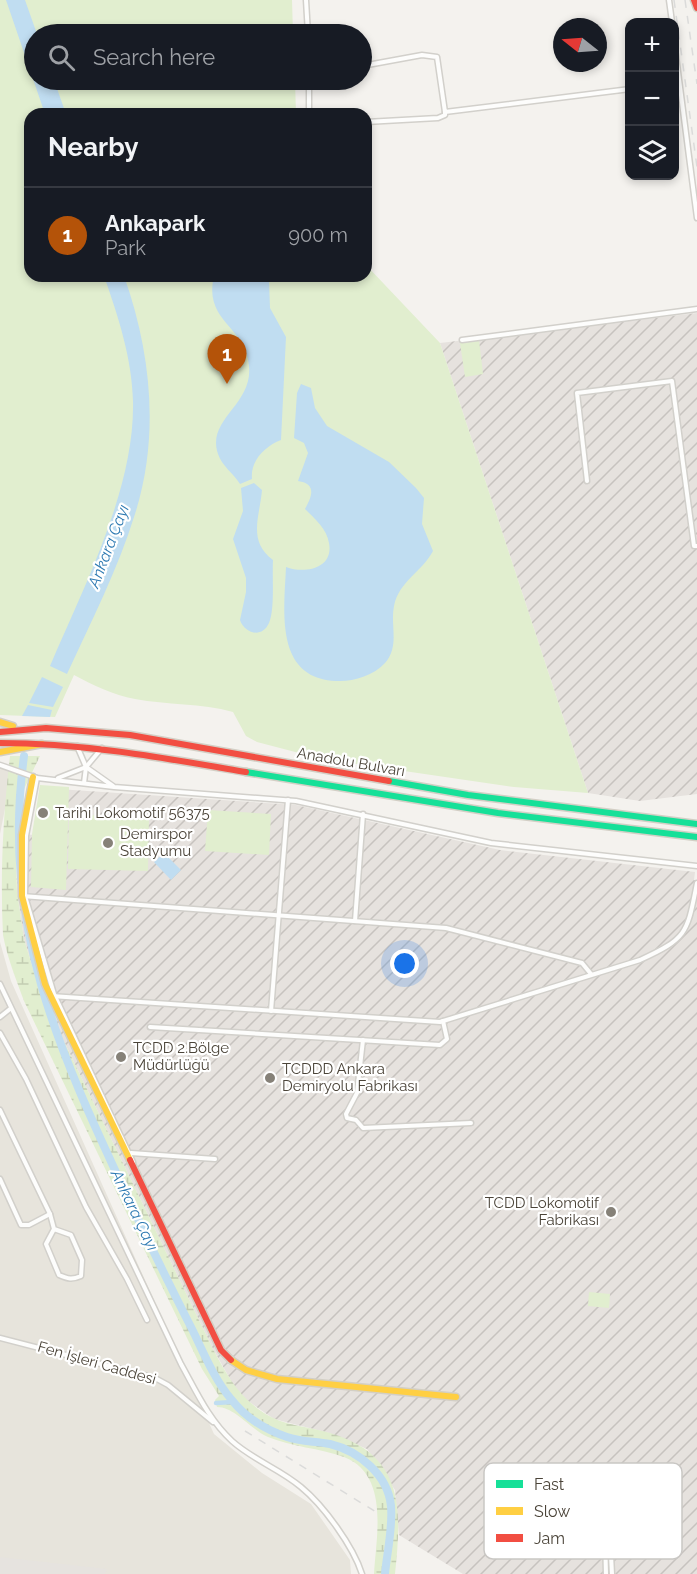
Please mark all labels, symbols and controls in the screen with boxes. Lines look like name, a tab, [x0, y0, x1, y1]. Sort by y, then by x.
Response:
north arrow	[553, 18, 607, 72]
map controls	[625, 18, 679, 180]
button: +	[625, 18, 679, 72]
search box	[24, 24, 372, 90]
icon: search	[45, 41, 78, 74]
text: Search here	[93, 44, 215, 70]
button: −	[625, 72, 679, 126]
button: layers	[625, 126, 679, 180]
text: Nearby	[48, 132, 138, 162]
text: Ankapark	[105, 210, 205, 236]
text: 1	[63, 223, 72, 247]
text: 900 m	[288, 223, 348, 247]
text: Park	[105, 236, 146, 260]
pin: 1	[208, 334, 246, 384]
water label: Ankara Çayı	[84, 502, 133, 591]
street label: Anadolu Bulvarı	[296, 744, 406, 780]
place label: Tarihi Lokomotif 56375	[55, 804, 210, 822]
marker: Tarihi Lokomotif 56375	[36, 806, 50, 820]
place label: Demirspor Stadyumu	[120, 825, 193, 860]
marker: Demirspor Stadyumu	[101, 836, 115, 850]
your location	[390, 949, 419, 978]
place label: TCDD 2.Bölge Müdürlüğü	[133, 1039, 229, 1074]
marker: TCDD 2.Bölge Müdürlüğü	[114, 1050, 128, 1064]
place label: TCDDD Ankara Demiryolu Fabrikası	[282, 1060, 418, 1095]
marker: TCDDD Ankara Demiryolu Fabrikası	[263, 1071, 277, 1085]
water label: Ankara Çayı	[106, 1166, 162, 1254]
place label: TCDD Lokomotif Fabrikası	[485, 1194, 600, 1229]
marker: TCDD Lokomotif Fabrikası	[604, 1205, 618, 1219]
street label: Fen İşleri Caddesi	[36, 1337, 159, 1389]
legend	[484, 1463, 682, 1559]
text: Fast	[534, 1475, 565, 1494]
text: Slow	[534, 1502, 570, 1521]
text: Jam	[534, 1529, 565, 1548]

